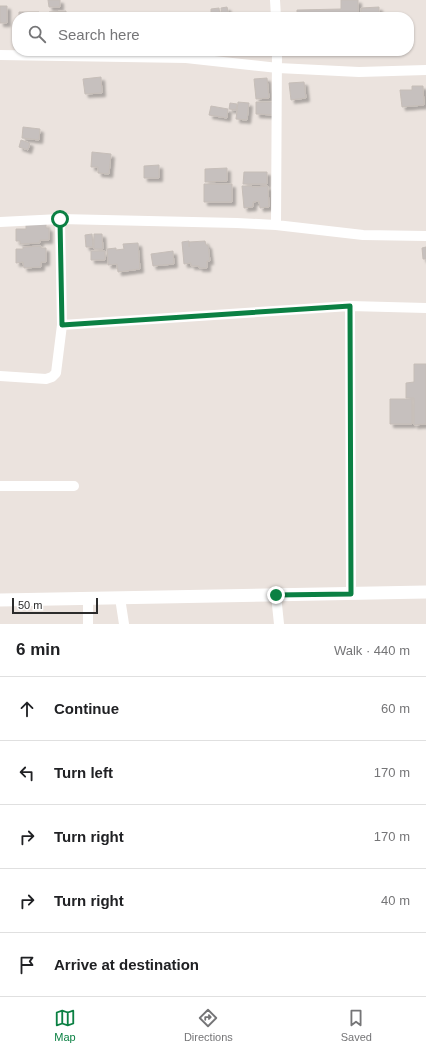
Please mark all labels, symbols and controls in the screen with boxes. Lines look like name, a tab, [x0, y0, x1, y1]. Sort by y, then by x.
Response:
search box	[12, 12, 414, 56]
icon: search	[26, 23, 48, 45]
text: Search here	[58, 26, 140, 43]
route start	[51, 210, 69, 228]
route end	[267, 586, 285, 604]
scale bar	[12, 596, 98, 615]
text: 50 m	[18, 599, 42, 611]
text: 6 min	[16, 640, 60, 659]
text: Walk · 440 m	[334, 643, 410, 658]
icon: ahead	[16, 698, 38, 720]
text: Continue	[54, 700, 119, 717]
text: 60 m	[381, 701, 410, 716]
icon: left	[16, 762, 38, 784]
text: Turn left	[54, 764, 113, 781]
text: 170 m	[374, 765, 410, 780]
icon: right	[16, 826, 38, 848]
text: Turn right	[54, 828, 124, 845]
text: 170 m	[374, 829, 410, 844]
icon: right	[16, 890, 38, 912]
text: Turn right	[54, 892, 124, 909]
text: 40 m	[381, 893, 410, 908]
icon: arrive	[16, 954, 38, 976]
text: Arrive at destination	[54, 956, 199, 973]
tab: Map	[54, 1007, 76, 1043]
tab: Directions	[184, 1007, 233, 1043]
tab: Saved	[341, 1007, 372, 1043]

